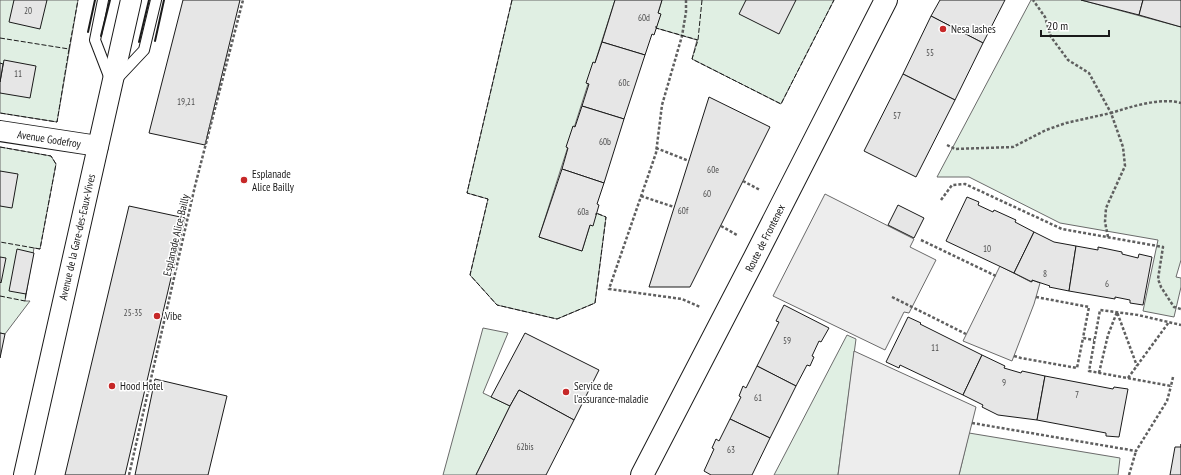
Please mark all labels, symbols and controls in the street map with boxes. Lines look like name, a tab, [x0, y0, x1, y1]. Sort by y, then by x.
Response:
house number: 20	[24, 5, 32, 16]
house number: 60d	[638, 12, 650, 23]
scale bar	[1041, 12, 1109, 38]
text: 20 m	[1047, 18, 1068, 33]
place label: Nesa lashes	[951, 22, 996, 36]
marker: Nesa lashes	[938, 24, 948, 34]
house number: 55	[926, 47, 934, 58]
house number: 11	[14, 68, 22, 79]
house number: 60c	[618, 77, 630, 88]
house number: 19,21	[177, 96, 195, 107]
house number: 57	[893, 110, 901, 121]
street label: Avenue Godefroy	[16, 127, 83, 151]
house number: 60b	[599, 136, 611, 147]
house number: 60e	[707, 164, 719, 175]
place label: Esplanade Alice Bailly	[252, 167, 295, 194]
street label: Avenue de la Gare-des-Eaux-Vives	[56, 172, 98, 301]
marker: Esplanade Alice Bailly	[239, 175, 249, 185]
house number: 60	[703, 188, 711, 199]
street label: Esplanade Alice-Bailly	[160, 192, 192, 277]
street label: Route de Frontenex	[742, 201, 788, 274]
house number: 60f	[678, 205, 689, 216]
house number: 60a	[577, 206, 589, 217]
house number: 10	[983, 243, 991, 254]
house number: 8	[1043, 268, 1047, 279]
house number: 6	[1105, 278, 1109, 289]
house number: 25-35	[124, 307, 142, 318]
place label: Vibe	[164, 309, 182, 323]
marker: Vibe	[152, 311, 162, 321]
house number: 59	[783, 335, 791, 346]
house number: 11	[931, 342, 939, 353]
house number: 9	[1002, 377, 1006, 388]
place label: Hood Hotel	[120, 379, 164, 393]
place label: Service de l'assurance-maladie	[574, 379, 649, 406]
marker: Hood Hotel	[107, 381, 117, 391]
marker: Service de l'assurance-maladie	[561, 387, 571, 397]
house number: 7	[1075, 389, 1079, 400]
house number: 61	[754, 392, 762, 403]
house number: 62bis	[516, 441, 534, 452]
house number: 63	[727, 444, 735, 455]

